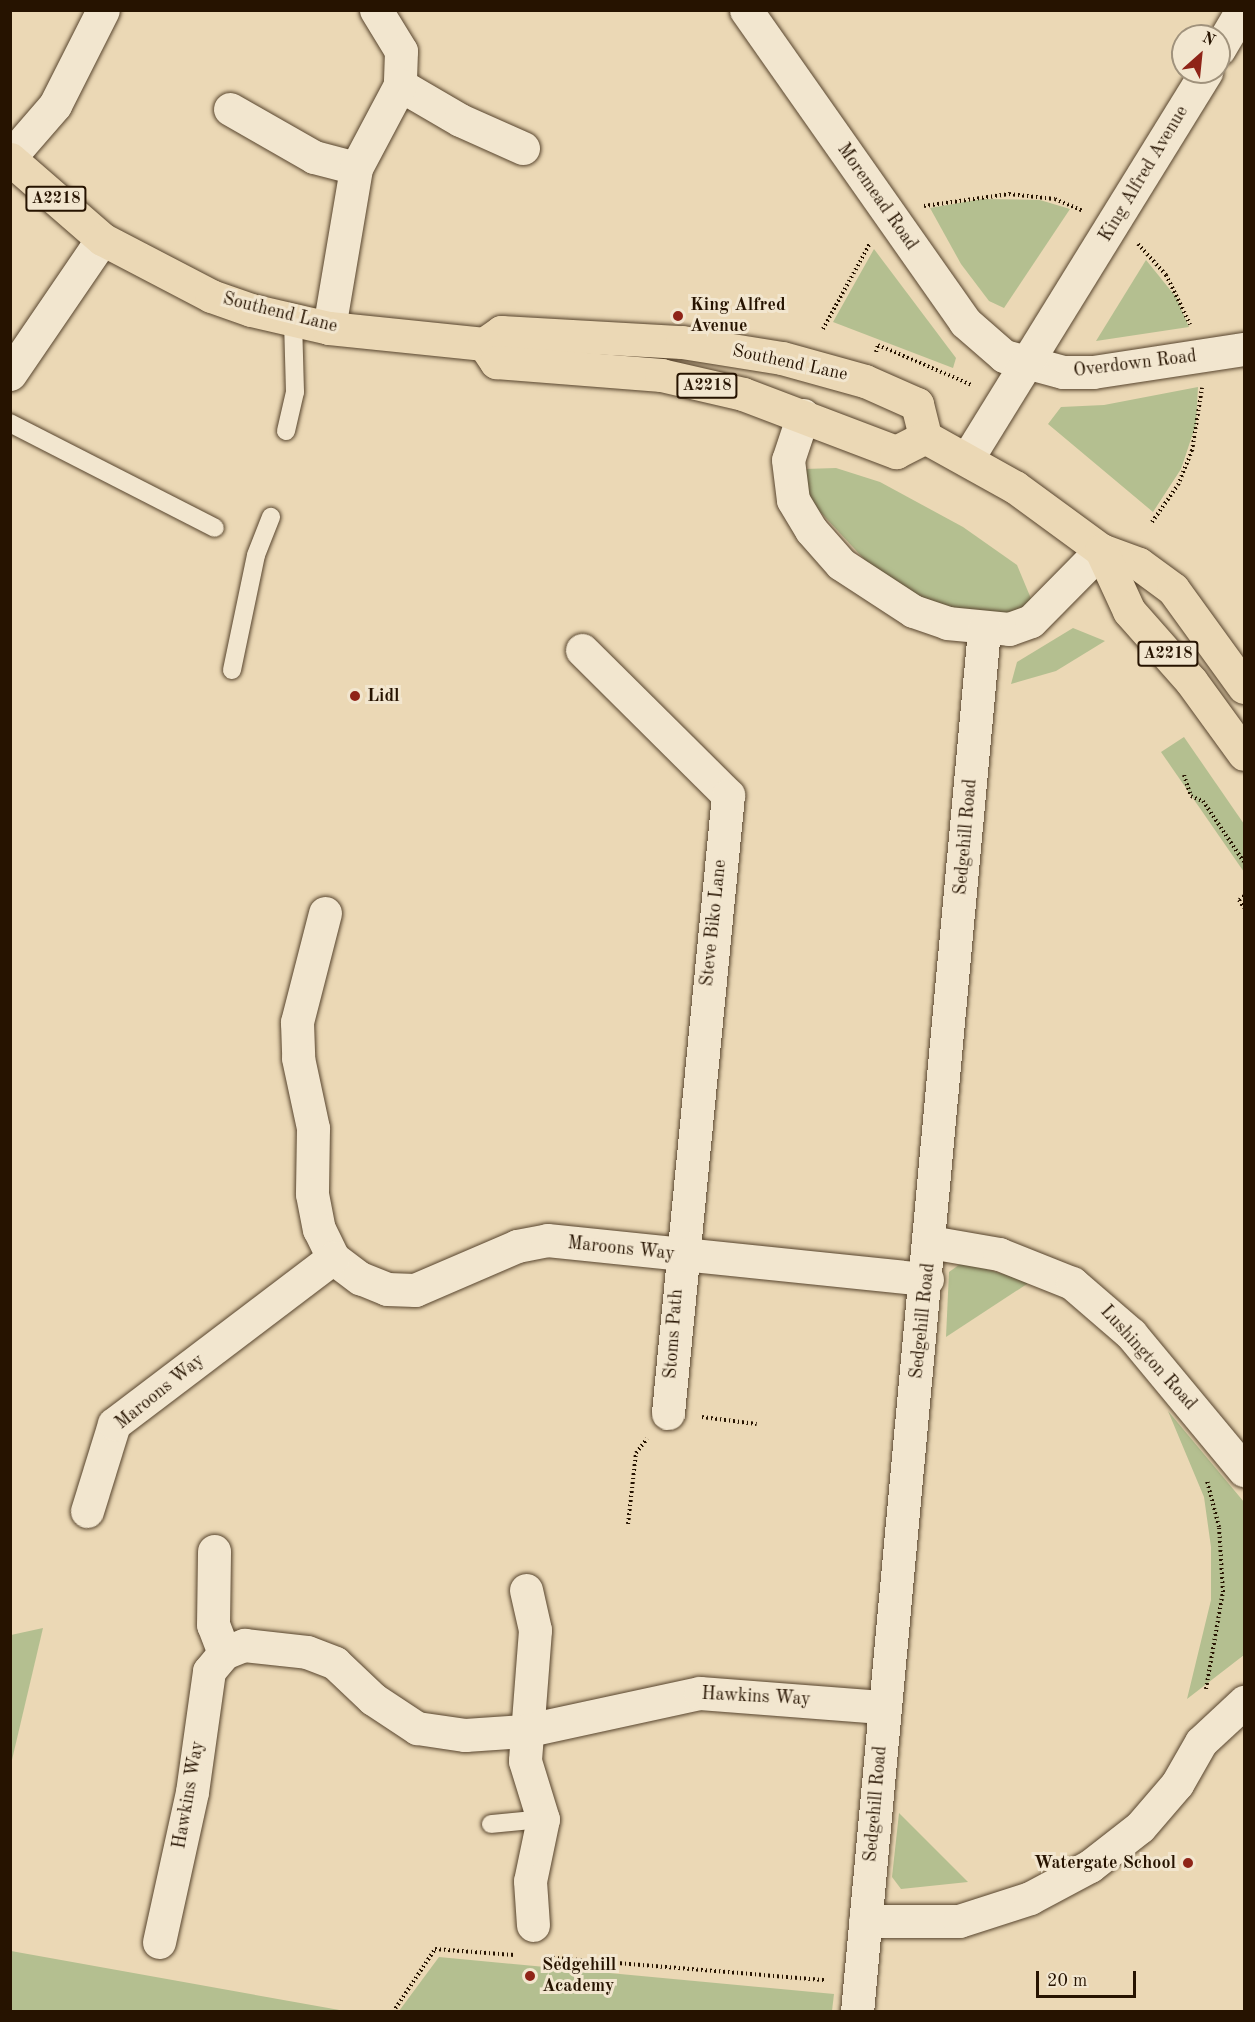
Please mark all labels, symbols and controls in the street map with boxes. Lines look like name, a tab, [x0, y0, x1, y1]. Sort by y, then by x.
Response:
north arrow	[1171, 24, 1231, 84]
text: N	[1199, 30, 1217, 50]
street label: King Alfred Avenue	[1095, 102, 1193, 246]
street label: Moremead Road	[832, 139, 922, 255]
road number: A2218	[25, 186, 88, 212]
street label: Southend Lane	[221, 288, 339, 338]
place label: King Alfred Avenue	[690, 295, 786, 338]
marker: King Alfred Avenue	[671, 309, 685, 323]
street label: Southend Lane	[730, 340, 850, 386]
street label: Overdown Road	[1072, 346, 1198, 382]
road number: A2218	[676, 373, 738, 399]
road number: A2218	[1136, 641, 1200, 667]
place label: Lidl	[367, 685, 400, 707]
marker: Lidl	[348, 689, 362, 703]
street label: Sedgehill Road	[950, 778, 982, 896]
street label: Steve Biko Lane	[697, 859, 731, 987]
street label: Maroons Way	[566, 1233, 676, 1265]
street label: Sedgehill Road	[906, 1262, 940, 1380]
street label: Stoms Path	[660, 1288, 688, 1380]
street label: Lushington Road	[1095, 1301, 1201, 1415]
street label: Maroons Way	[111, 1350, 209, 1434]
street label: Hawkins Way	[701, 1683, 811, 1711]
street label: Hawkins Way	[169, 1739, 209, 1851]
street label: Sedgehill Road	[860, 1745, 892, 1863]
place label: Watergate School	[1034, 1852, 1176, 1874]
marker: Watergate School	[1181, 1856, 1195, 1870]
place label: Sedgehill Academy	[542, 1955, 616, 1998]
scale bar	[1039, 1959, 1140, 1997]
marker: Sedgehill Academy	[523, 1969, 537, 1983]
text: 20 m	[1047, 1972, 1087, 1990]

